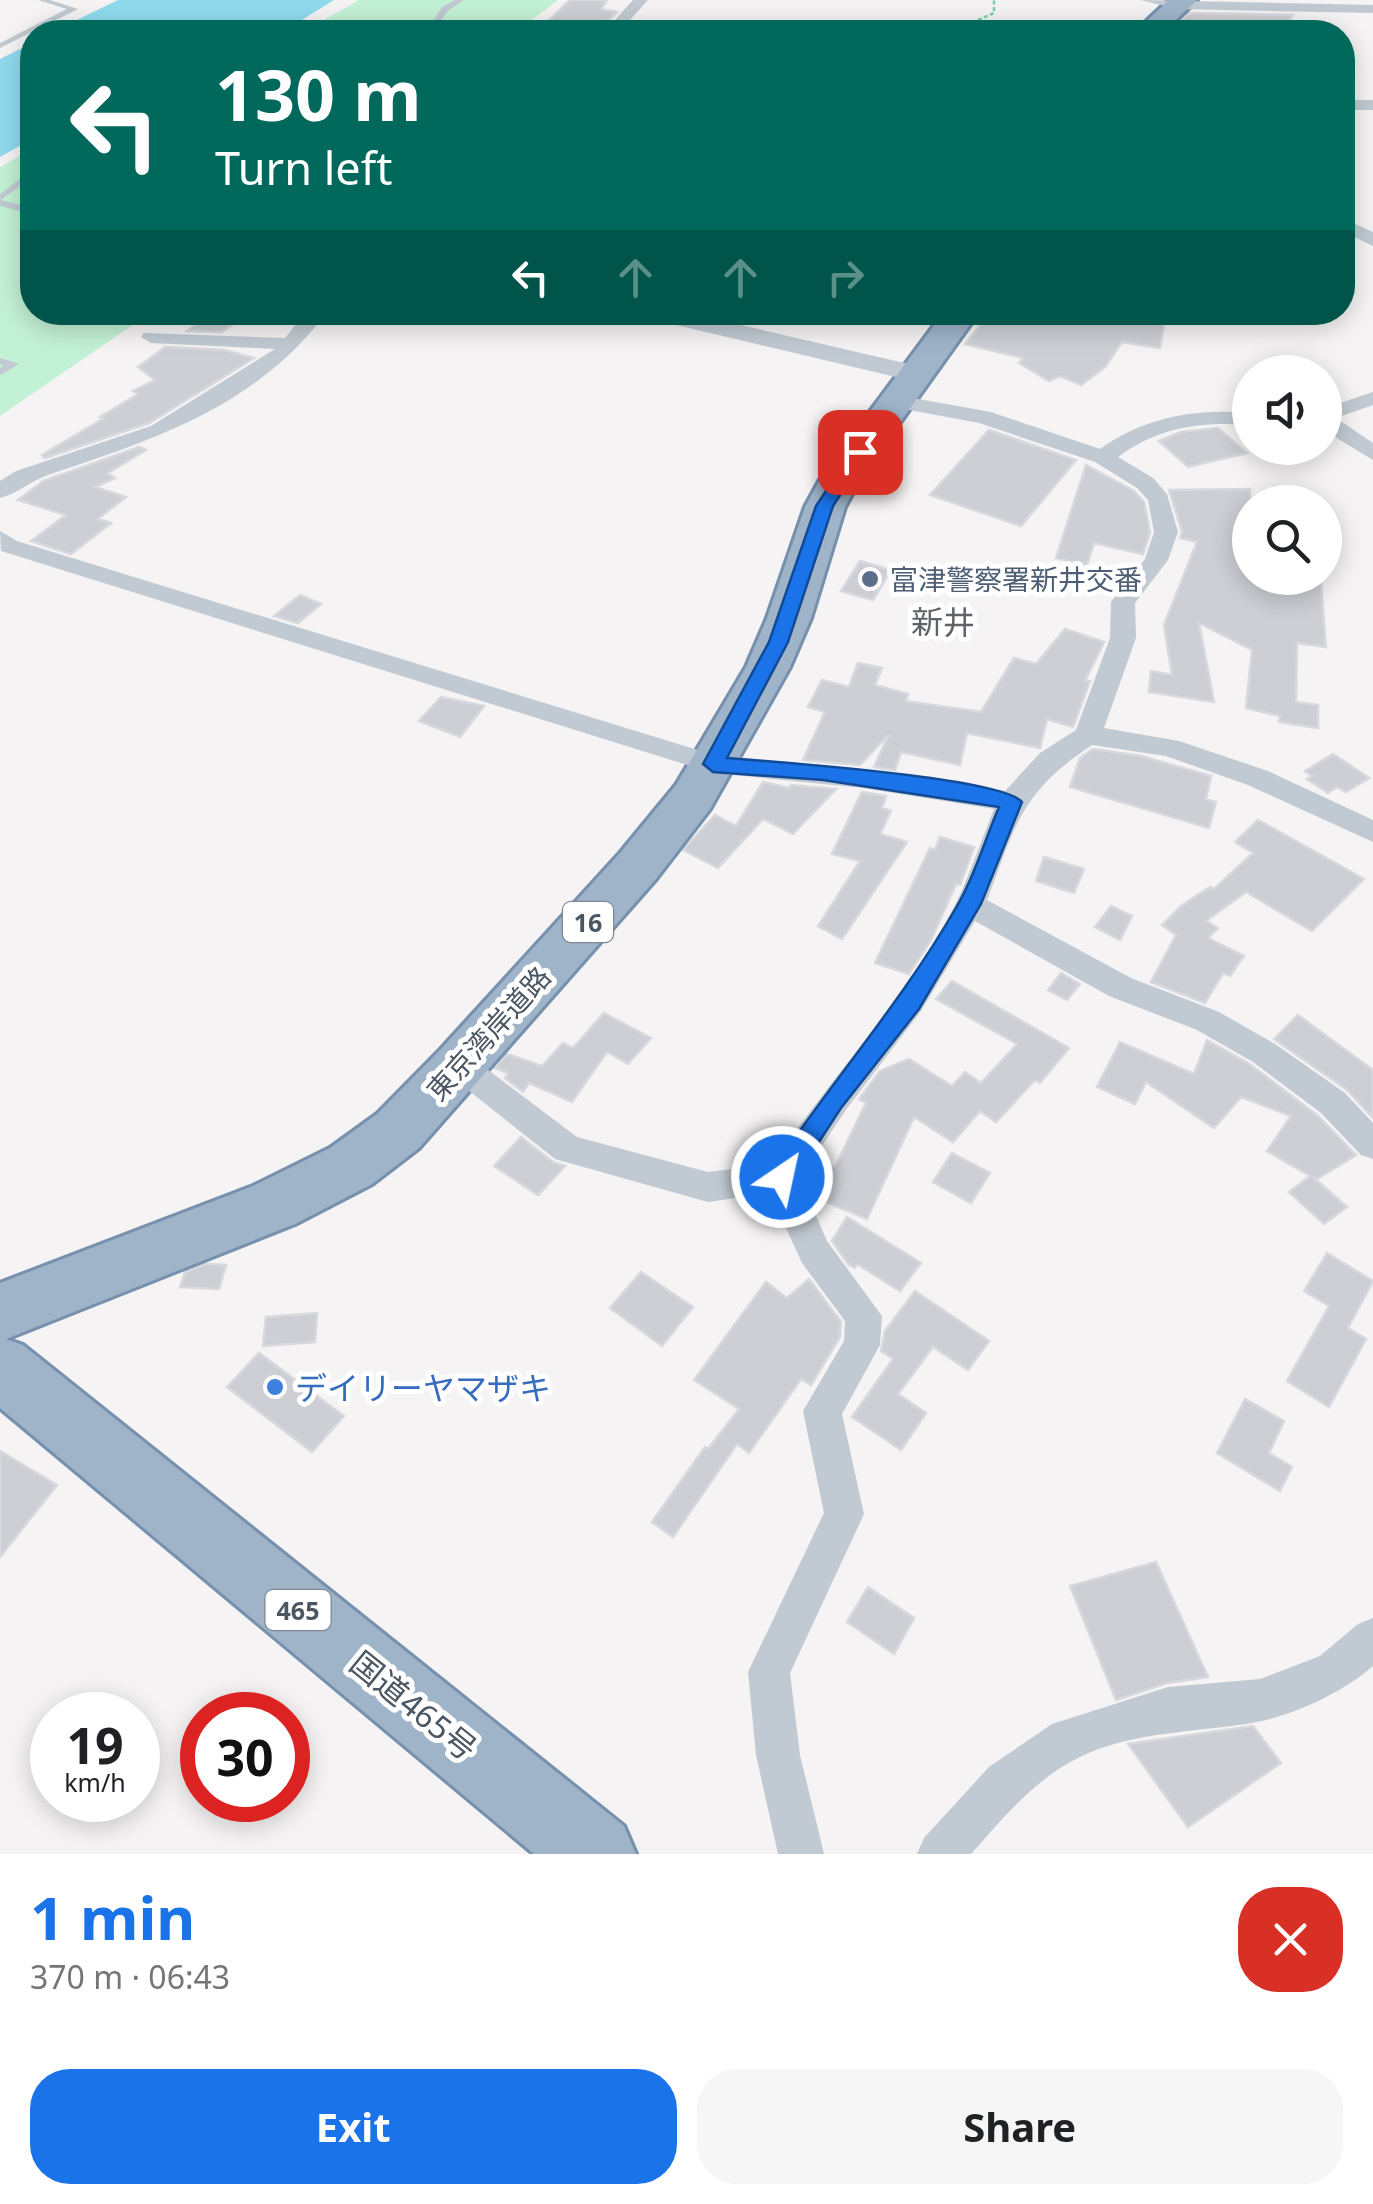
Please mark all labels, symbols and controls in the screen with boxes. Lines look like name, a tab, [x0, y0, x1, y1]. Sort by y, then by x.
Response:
text: 130 m	[215, 46, 422, 142]
icon: left	[50, 60, 180, 190]
text: Turn left	[215, 137, 392, 198]
icon: left	[503, 250, 558, 305]
icon: ahead	[608, 250, 663, 305]
icon: ahead	[713, 250, 768, 305]
icon: right	[818, 250, 873, 305]
map controls	[1232, 355, 1342, 595]
button: sound	[1232, 355, 1342, 465]
pin	[818, 410, 903, 495]
icon: arrive	[833, 425, 888, 480]
button: search	[1232, 485, 1342, 595]
place label: 富津警察署新井交番	[890, 560, 1142, 598]
marker: 富津警察署新井交番	[859, 568, 881, 590]
district label: 新井	[911, 600, 975, 643]
road number: 16	[563, 902, 613, 942]
street label: 東京湾岸道路	[418, 958, 558, 1108]
position arrow	[730, 1125, 834, 1229]
place label: デイリーヤマザキ	[295, 1366, 551, 1409]
marker: デイリーヤマザキ	[264, 1376, 286, 1398]
road number: 465	[266, 1590, 330, 1630]
street label: 国道465号	[342, 1641, 486, 1769]
speed limit sign: 30	[180, 1692, 310, 1822]
text: 19	[66, 1711, 124, 1779]
text: km/h	[64, 1765, 126, 1799]
text: 1 min	[30, 1876, 195, 1958]
button: close	[1238, 1887, 1343, 1992]
text: 370 m · 06:43	[30, 1955, 230, 1998]
button: Exit	[30, 2069, 677, 2184]
button: Share	[697, 2069, 1343, 2184]

